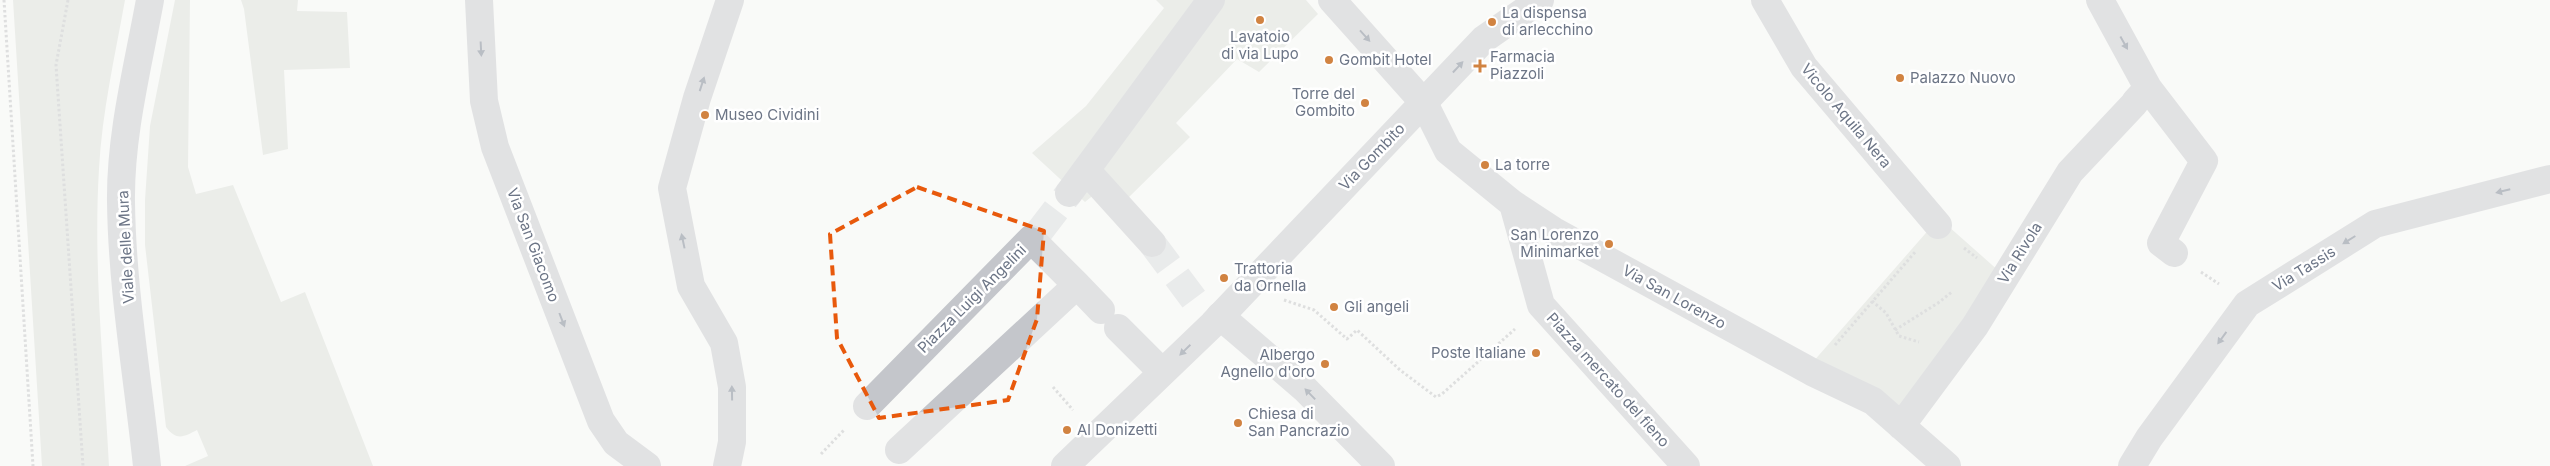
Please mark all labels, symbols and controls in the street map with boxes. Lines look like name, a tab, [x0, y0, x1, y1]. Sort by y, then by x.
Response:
place label: La dispensa di arlecchino	[1502, 3, 1593, 39]
marker: Lavatoio di via Lupo	[1254, 14, 1266, 26]
marker: La dispensa di arlecchino	[1486, 16, 1498, 28]
place label: Lavatoio di via Lupo	[1221, 27, 1299, 63]
one-way arrow	[1359, 30, 1371, 42]
one-way arrow	[2119, 36, 2128, 49]
one-way arrow	[478, 41, 486, 57]
place label: Farmacia Piazzoli	[1490, 47, 1555, 83]
place label: Gombit Hotel	[1339, 50, 1432, 69]
marker: Gombit Hotel	[1323, 54, 1335, 66]
street label: Vicolo Aquila Nera	[1797, 59, 1896, 172]
marker: Farmacia Piazzoli	[1474, 60, 1486, 72]
one-way arrow	[1452, 62, 1464, 74]
place label: Palazzo Nuovo	[1910, 68, 2016, 87]
marker: Palazzo Nuovo	[1894, 72, 1906, 84]
one-way arrow	[699, 76, 706, 91]
place label: Torre del Gombito	[1292, 84, 1355, 120]
marker: Torre del Gombito	[1359, 97, 1371, 109]
place label: Museo Cividini	[715, 105, 819, 124]
marker: Museo Cividini	[699, 109, 711, 121]
street label: Via Gombito	[1335, 119, 1409, 194]
place label: La torre	[1495, 155, 1550, 174]
marker: La torre	[1479, 159, 1491, 171]
street label: Via San Giacomo	[503, 185, 564, 305]
one-way arrow	[2495, 187, 2510, 195]
street label: Viale delle Mura	[113, 190, 138, 304]
street label: Via Rivola	[1993, 218, 2046, 287]
place label: San Lorenzo Minimarket	[1510, 225, 1599, 261]
one-way arrow	[679, 233, 687, 248]
one-way arrow	[2343, 236, 2356, 245]
marker: San Lorenzo Minimarket	[1603, 238, 1615, 250]
street label: Piazza Luigi Angelini	[913, 240, 1030, 357]
street label: Via Tassis	[2269, 242, 2339, 295]
place label: Trattoria da Ornella	[1234, 259, 1306, 295]
street label: Via San Lorenzo	[1619, 260, 1729, 333]
marker: Trattoria da Ornella	[1218, 272, 1230, 284]
place label: Gli angeli	[1344, 297, 1409, 316]
marker: Gli angeli	[1328, 301, 1340, 313]
street label: Piazza mercato del fieno	[1543, 308, 1674, 451]
one-way arrow	[558, 313, 566, 328]
one-way arrow	[2217, 331, 2227, 345]
place label: Poste Italiane	[1431, 343, 1526, 362]
one-way arrow	[1180, 344, 1192, 356]
place label: Albergo Agnello d'oro	[1221, 345, 1315, 381]
marker: Poste Italiane	[1530, 347, 1542, 359]
marker: Albergo Agnello d'oro	[1319, 358, 1331, 370]
one-way arrow	[728, 385, 736, 401]
one-way arrow	[1304, 388, 1316, 400]
place label: Chiesa di San Pancrazio	[1248, 404, 1350, 440]
marker: Chiesa di San Pancrazio	[1232, 417, 1244, 429]
place label: Al Donizetti	[1077, 420, 1157, 439]
marker: Al Donizetti	[1061, 424, 1073, 436]

